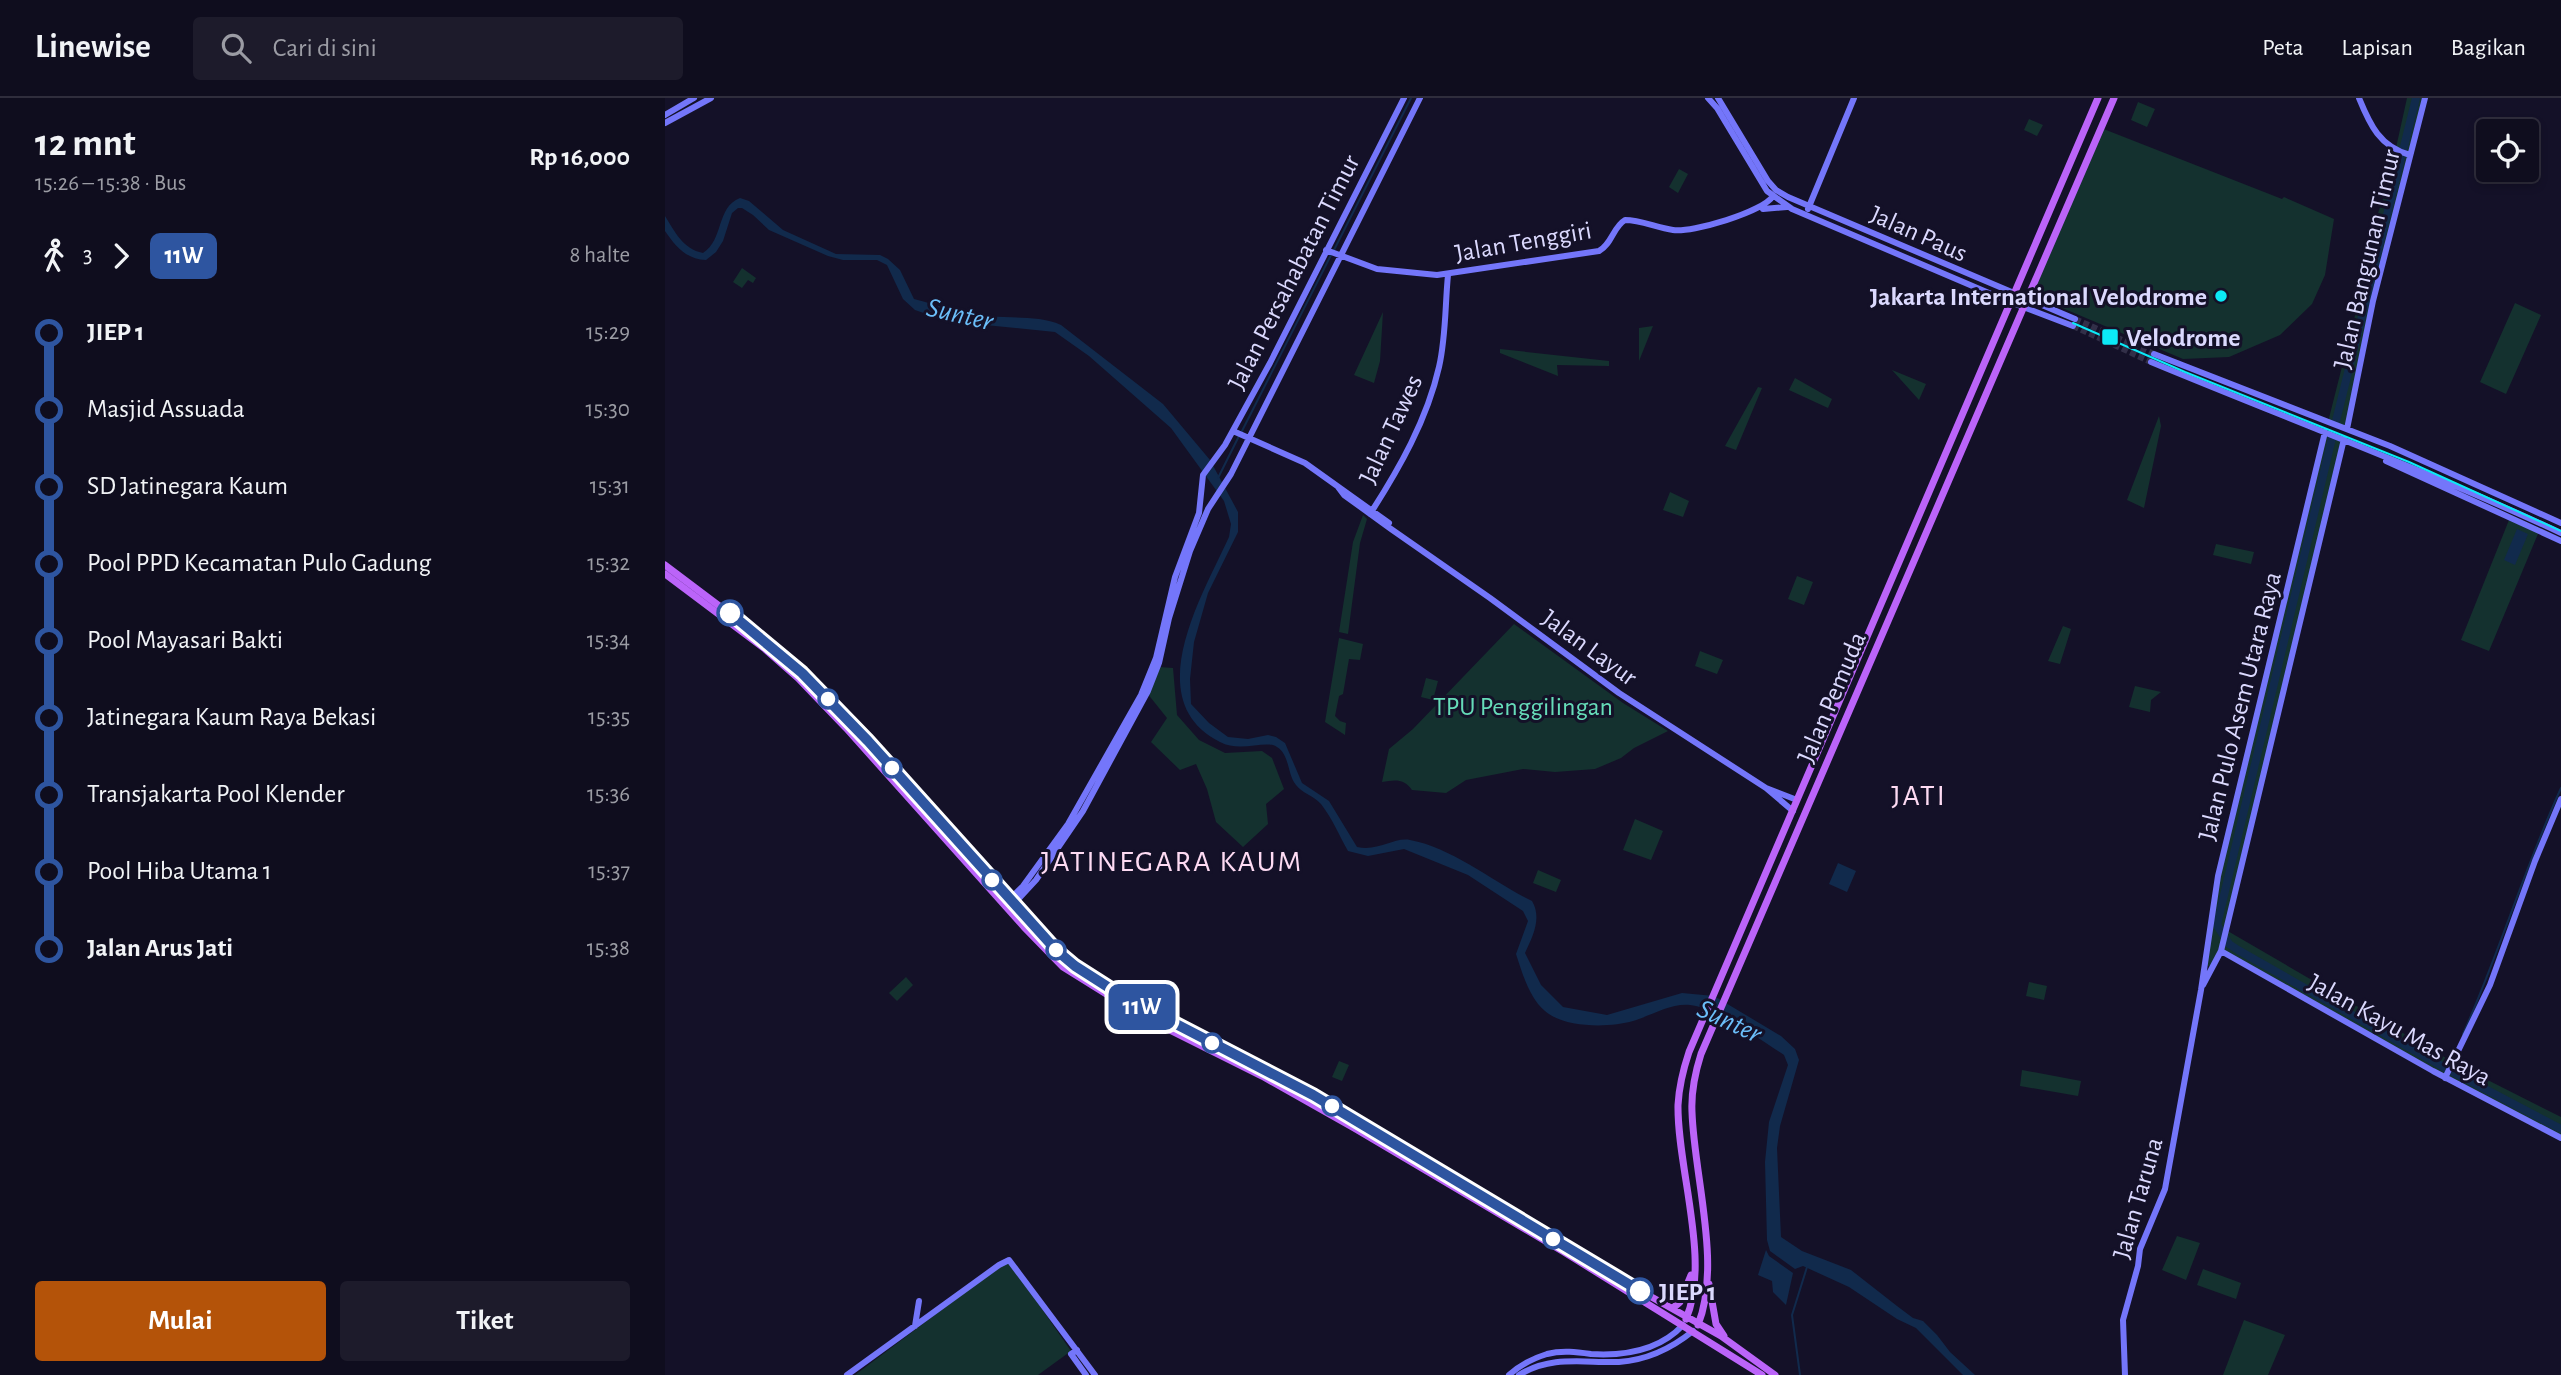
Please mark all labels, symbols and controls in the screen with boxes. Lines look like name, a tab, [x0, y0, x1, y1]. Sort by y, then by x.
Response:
search box	[193, 17, 683, 80]
icon: search	[217, 29, 255, 67]
text: Linewise	[35, 31, 151, 64]
text: Cari di sini	[273, 35, 377, 61]
text: Peta	[2262, 36, 2304, 60]
text: Lapisan	[2342, 36, 2413, 60]
text: Bagikan	[2451, 36, 2526, 60]
map controls	[2476, 119, 2539, 182]
button: locate	[2476, 119, 2539, 182]
text: 12 mnt	[35, 125, 136, 163]
text: Rp 16,000	[529, 144, 630, 170]
street label: Jalan Bangunan Timur	[2329, 146, 2405, 371]
street label: Jalan Persahabatan Timur	[1223, 150, 1365, 394]
text: 15:26 – 15:38 · Bus	[35, 172, 186, 195]
street label: Jalan Paus	[1866, 201, 1971, 267]
street label: Jalan Tenggiri	[1453, 217, 1593, 267]
icon: walk	[35, 237, 73, 275]
icon: forward	[102, 237, 140, 275]
text: 3	[83, 244, 92, 267]
text: 11W	[164, 244, 203, 268]
text: 8 halte	[569, 244, 630, 267]
place label: Jakarta International Velodrome	[1870, 284, 2207, 310]
marker: Jakarta International Velodrome	[2213, 288, 2229, 304]
water label: Sunter	[924, 294, 996, 336]
text: JIEP 1	[87, 319, 144, 345]
text: 15:29	[586, 321, 630, 344]
place label: Velodrome	[2126, 325, 2241, 351]
marker: Velodrome	[2100, 327, 2120, 347]
street label: Jalan Tawes	[1354, 371, 1427, 488]
text: Masjid Assuada	[87, 396, 245, 422]
text: 15:30	[586, 398, 630, 421]
text: SD Jatinegara Kaum	[87, 473, 288, 499]
text: 15:31	[590, 475, 630, 498]
text: Pool PPD Kecamatan Pulo Gadung	[87, 550, 431, 576]
text: 15:32	[587, 552, 630, 575]
street label: Jalan Pulo Asem Utara Raya	[2194, 569, 2286, 843]
unlabelled marker	[717, 600, 743, 626]
street label: Jalan Layur	[1537, 605, 1642, 691]
text: Pool Mayasari Bakti	[87, 627, 283, 653]
street label: Jalan Pemuda	[1793, 628, 1871, 767]
text: 15:34	[587, 629, 630, 652]
unlabelled marker	[818, 689, 838, 709]
park label: TPU Penggilingan	[1433, 694, 1613, 720]
text: Jatinegara Kaum Raya Bekasi	[87, 704, 376, 730]
text: 15:35	[588, 706, 630, 729]
unlabelled marker	[882, 758, 902, 778]
text: Transjakarta Pool Klender	[87, 781, 345, 807]
district label: JATI	[1891, 781, 1947, 811]
text: 15:36	[587, 783, 630, 806]
district label: JATINEGARA KAUM	[1041, 847, 1303, 877]
text: Pool Hiba Utama 1	[87, 858, 272, 884]
text: 15:37	[588, 860, 630, 883]
unlabelled marker	[982, 870, 1002, 890]
text: Jalan Arus Jati	[87, 935, 233, 961]
text: 15:38	[587, 937, 630, 960]
unlabelled marker	[1046, 940, 1066, 960]
street label: Jalan Kayu Mas Raya	[2304, 969, 2495, 1091]
line badge: 11W	[1102, 984, 1182, 1030]
text: 11W	[1123, 995, 1161, 1019]
water label: Sunter	[1693, 995, 1766, 1049]
unlabelled marker	[1202, 1033, 1222, 1053]
unlabelled marker	[1322, 1096, 1342, 1116]
street label: Jalan Taruna	[2108, 1135, 2168, 1262]
unlabelled marker	[1543, 1229, 1563, 1249]
marker: JIEP 1	[1627, 1278, 1653, 1304]
place label: JIEP 1	[1659, 1279, 1716, 1305]
button: Mulai	[35, 1281, 326, 1361]
button: Tiket	[340, 1281, 630, 1361]

